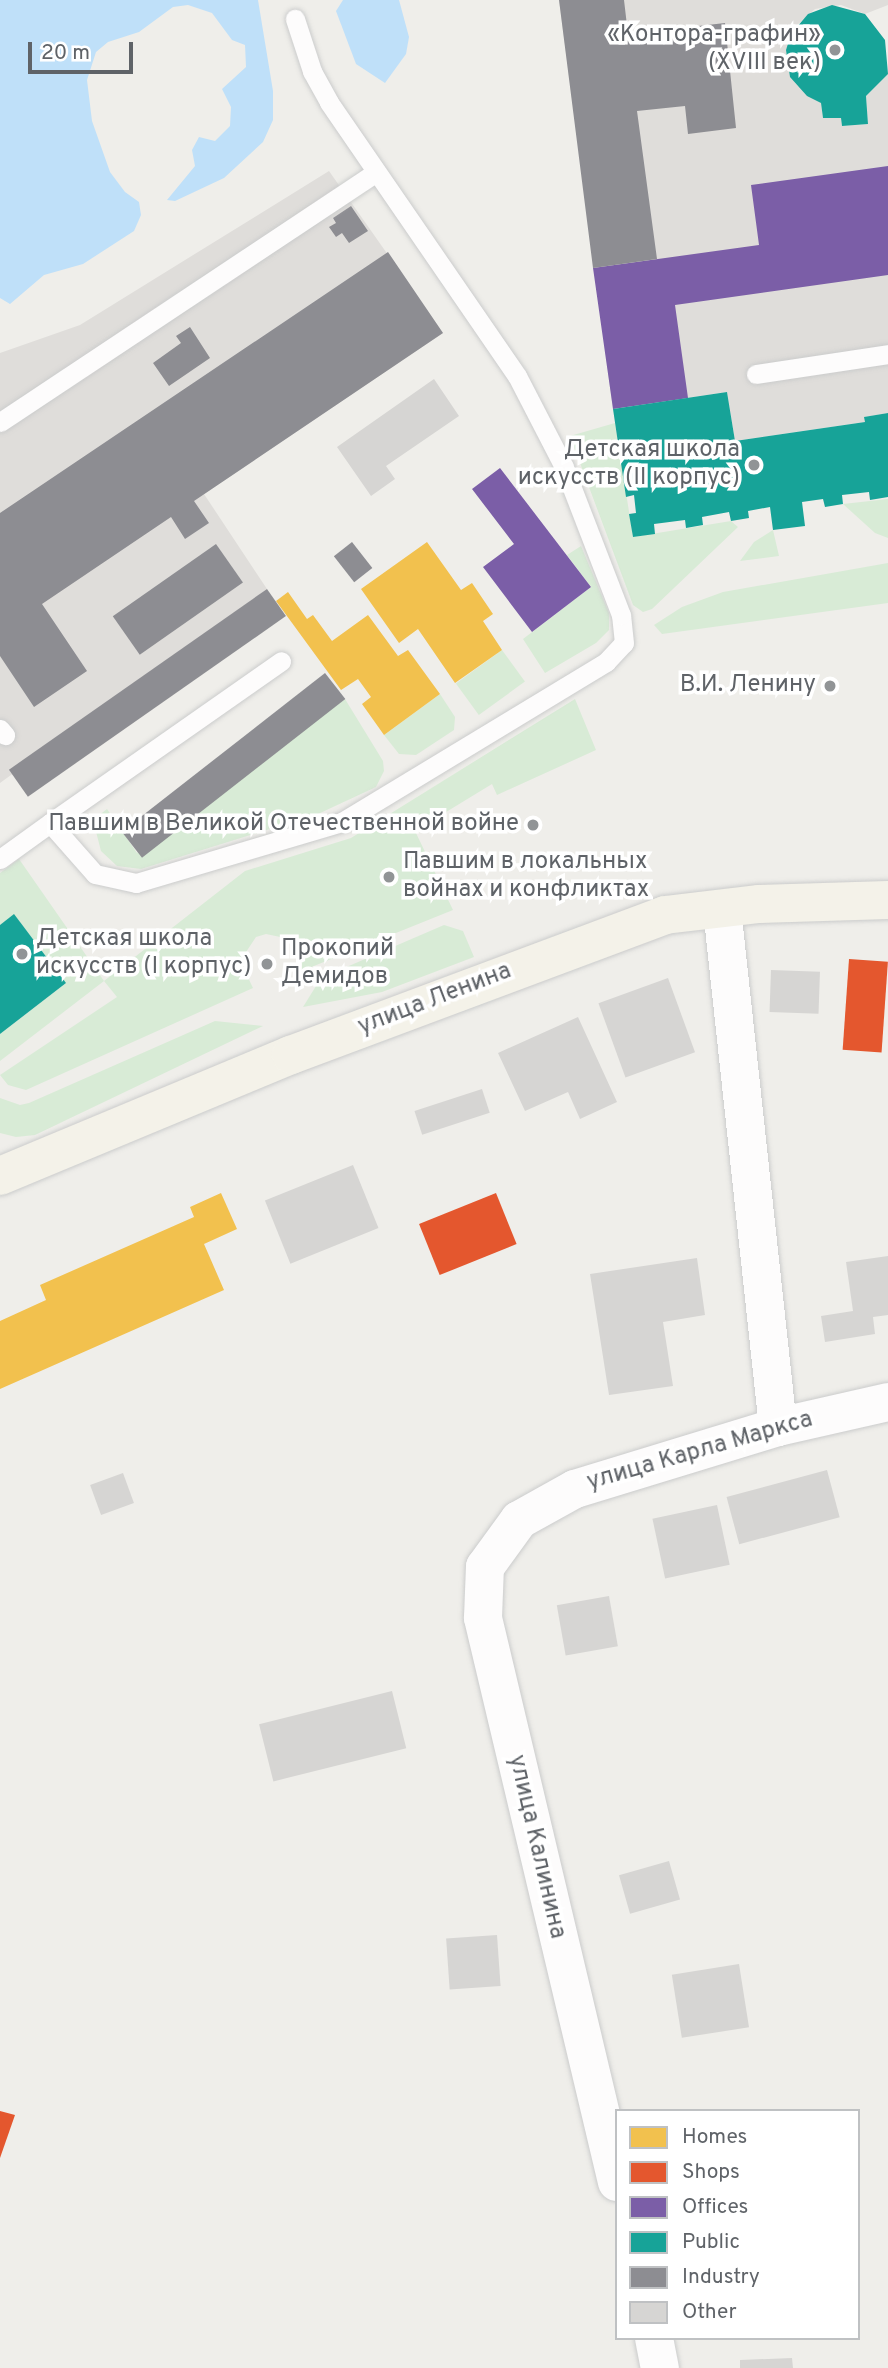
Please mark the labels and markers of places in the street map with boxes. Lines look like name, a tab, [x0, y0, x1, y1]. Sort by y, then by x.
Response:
place label: «Контора-графин» (XVIII век)	[607, 22, 821, 78]
marker: «Контора-графин» (XVIII век)	[827, 42, 843, 58]
place label: Детская школа искусств (II корпус)	[518, 437, 740, 493]
marker: Детская школа искусств (II корпус)	[746, 457, 762, 473]
place label: В.И. Ленину	[680, 672, 816, 700]
marker: В.И. Ленину	[822, 678, 838, 694]
place label: Павшим в Великой Отечественной войне	[48, 811, 519, 839]
marker: Павшим в Великой Отечественной войне	[525, 817, 541, 833]
place label: Павшим в локальных войнах и конфликтах	[403, 849, 649, 905]
marker: Павшим в локальных войнах и конфликтах	[381, 869, 397, 885]
place label: Детская школа искусств (I корпус)	[36, 926, 252, 982]
place label: Прокопий Демидов	[281, 936, 394, 992]
marker: Детская школа искусств (I корпус)	[14, 946, 30, 962]
marker: Прокопий Демидов	[259, 956, 275, 972]

